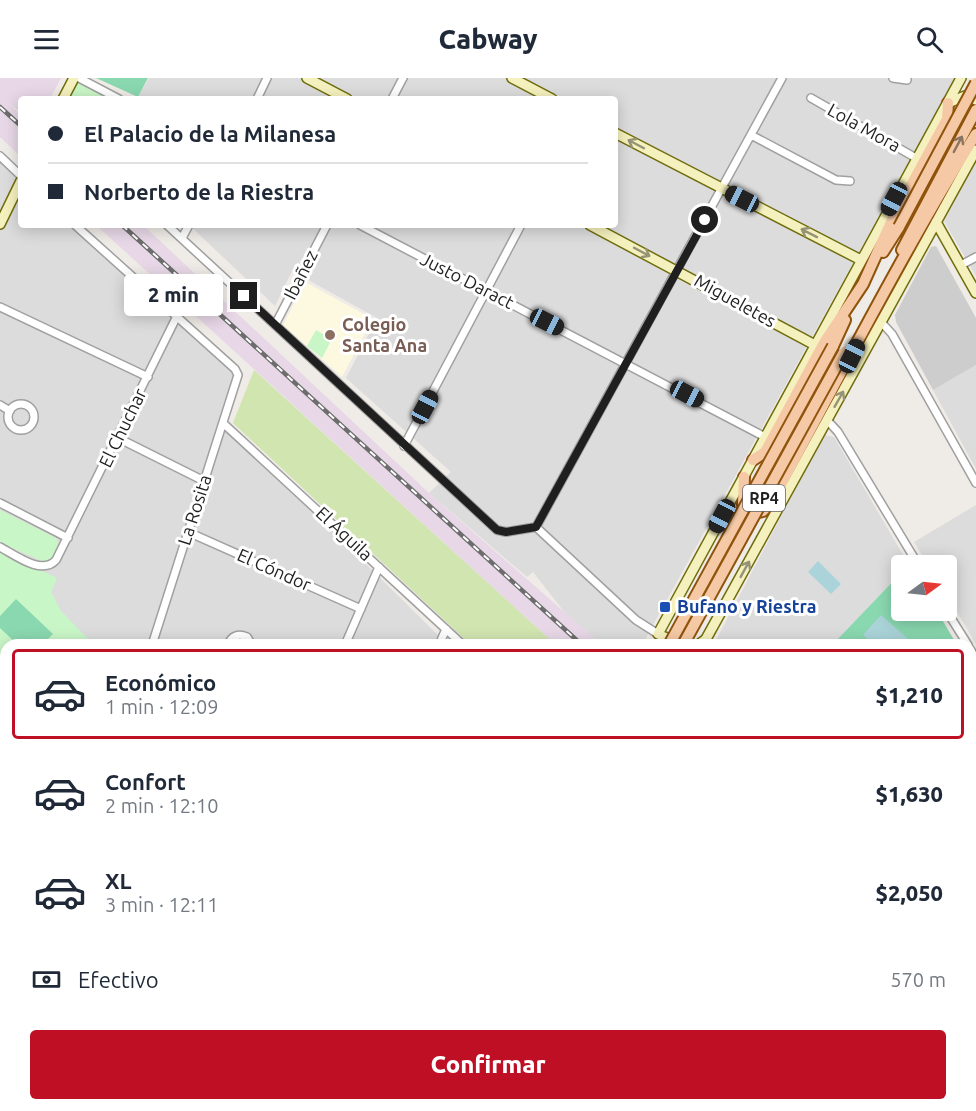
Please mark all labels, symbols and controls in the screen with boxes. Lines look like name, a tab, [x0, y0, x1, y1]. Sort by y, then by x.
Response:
icon: menu	[30, 23, 63, 56]
icon: search	[913, 23, 946, 56]
text: Cabway	[439, 24, 537, 54]
street label: Lola Mora	[825, 99, 904, 155]
text: El Palacio de la Milanesa	[84, 121, 336, 146]
one-way arrow	[952, 136, 964, 153]
one-way arrow	[627, 137, 645, 149]
text: Norberto de la Riestra	[84, 179, 314, 204]
car	[878, 179, 910, 219]
car	[722, 183, 762, 215]
route start	[691, 206, 718, 233]
one-way arrow	[801, 227, 818, 239]
street label: Ibañez	[279, 246, 321, 303]
one-way arrow	[633, 246, 650, 258]
street label: Justo Daract	[417, 248, 517, 312]
street label: Migueletes	[691, 270, 780, 331]
callout: 2 min	[124, 275, 223, 317]
route end	[230, 282, 257, 309]
text: 2 min	[148, 283, 199, 306]
car	[527, 306, 567, 338]
place label: Colegio Santa Ana	[342, 314, 427, 355]
marker: Colegio Santa Ana	[323, 328, 337, 342]
car	[836, 336, 868, 376]
car	[667, 378, 707, 410]
street label: El Chuchar	[94, 385, 150, 470]
car	[409, 387, 441, 427]
one-way arrow	[834, 391, 846, 408]
street label: La Rosita	[173, 472, 215, 547]
road number: RP4	[743, 485, 785, 511]
car	[706, 496, 738, 536]
street label: El Águila	[312, 501, 378, 564]
street label: El Cóndor	[234, 544, 315, 594]
north arrow	[891, 555, 957, 621]
map controls	[891, 555, 957, 621]
one-way arrow	[739, 561, 751, 578]
place label: Bufano y Riestra	[677, 596, 816, 616]
marker: Bufano y Riestra	[658, 600, 672, 614]
icon: car	[33, 667, 87, 721]
text: Económico	[105, 670, 216, 695]
text: $1,210	[876, 682, 943, 707]
text: 1 min · 12:09	[105, 695, 219, 718]
icon: car	[33, 766, 87, 820]
text: Confort	[105, 769, 186, 794]
text: $1,630	[876, 781, 943, 806]
text: 2 min · 12:10	[105, 794, 219, 817]
icon: car	[33, 865, 87, 919]
text: XL	[105, 868, 132, 893]
text: $2,050	[876, 880, 943, 905]
text: 3 min · 12:11	[105, 893, 219, 916]
icon: cash	[30, 963, 63, 996]
text: Efectivo	[78, 967, 159, 992]
text: 570 m	[890, 968, 946, 991]
button: Confirmar	[30, 1030, 946, 1099]

